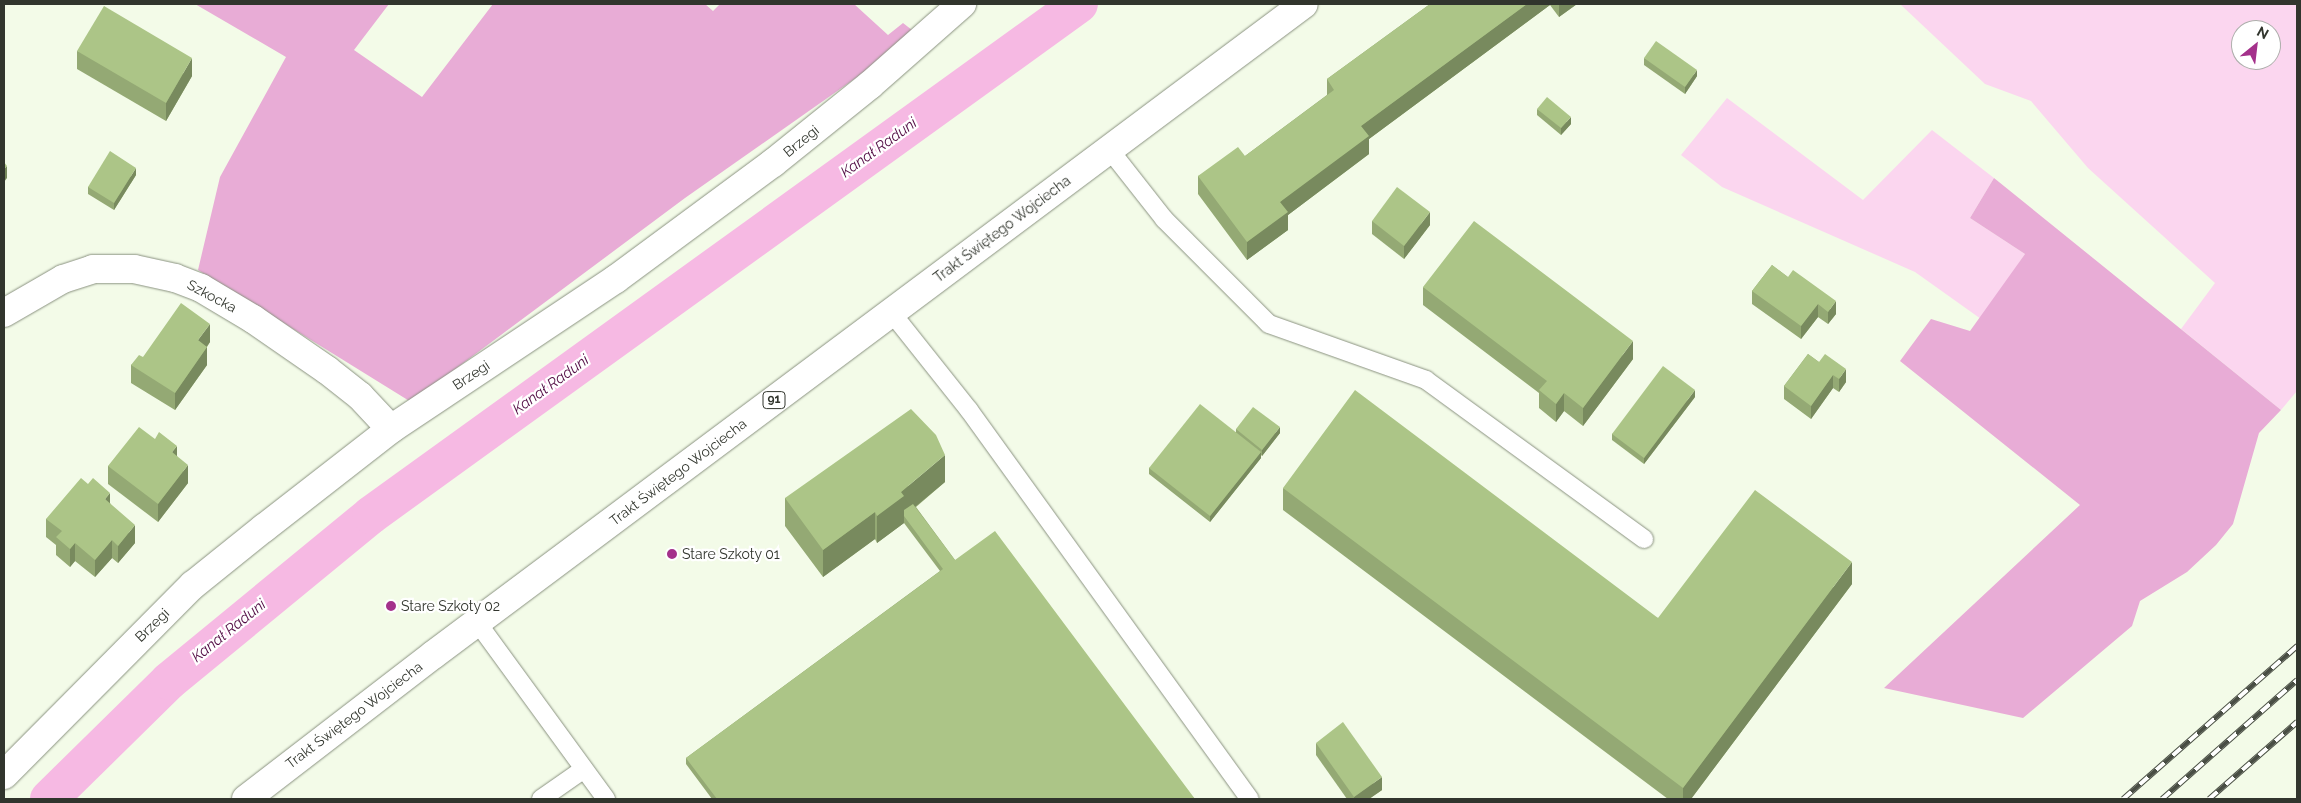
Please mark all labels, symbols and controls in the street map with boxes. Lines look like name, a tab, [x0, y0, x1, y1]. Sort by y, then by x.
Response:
north arrow	[2231, 20, 2281, 70]
text: N	[2254, 23, 2271, 42]
water label: Kanał Raduni	[837, 114, 921, 182]
street label: Brzegi	[780, 122, 822, 160]
street label: Trakt Świętego Wojciecha	[930, 172, 1074, 286]
street label: Szkocka	[184, 276, 240, 316]
water label: Kanał Raduni	[509, 351, 593, 419]
street label: Brzegi	[449, 357, 493, 393]
road number: 91	[762, 390, 786, 410]
street label: Trakt Świętego Wojciecha	[606, 415, 750, 529]
place label: Stare Szkoty 01	[682, 546, 780, 562]
marker: Stare Szkoty 01	[666, 548, 678, 560]
water label: Kanał Raduni	[188, 596, 270, 666]
place label: Stare Szkoty 02	[401, 598, 501, 614]
marker: Stare Szkoty 02	[385, 600, 397, 612]
street label: Brzegi	[131, 605, 173, 645]
street label: Trakt Świętego Wojciecha	[282, 658, 426, 772]

